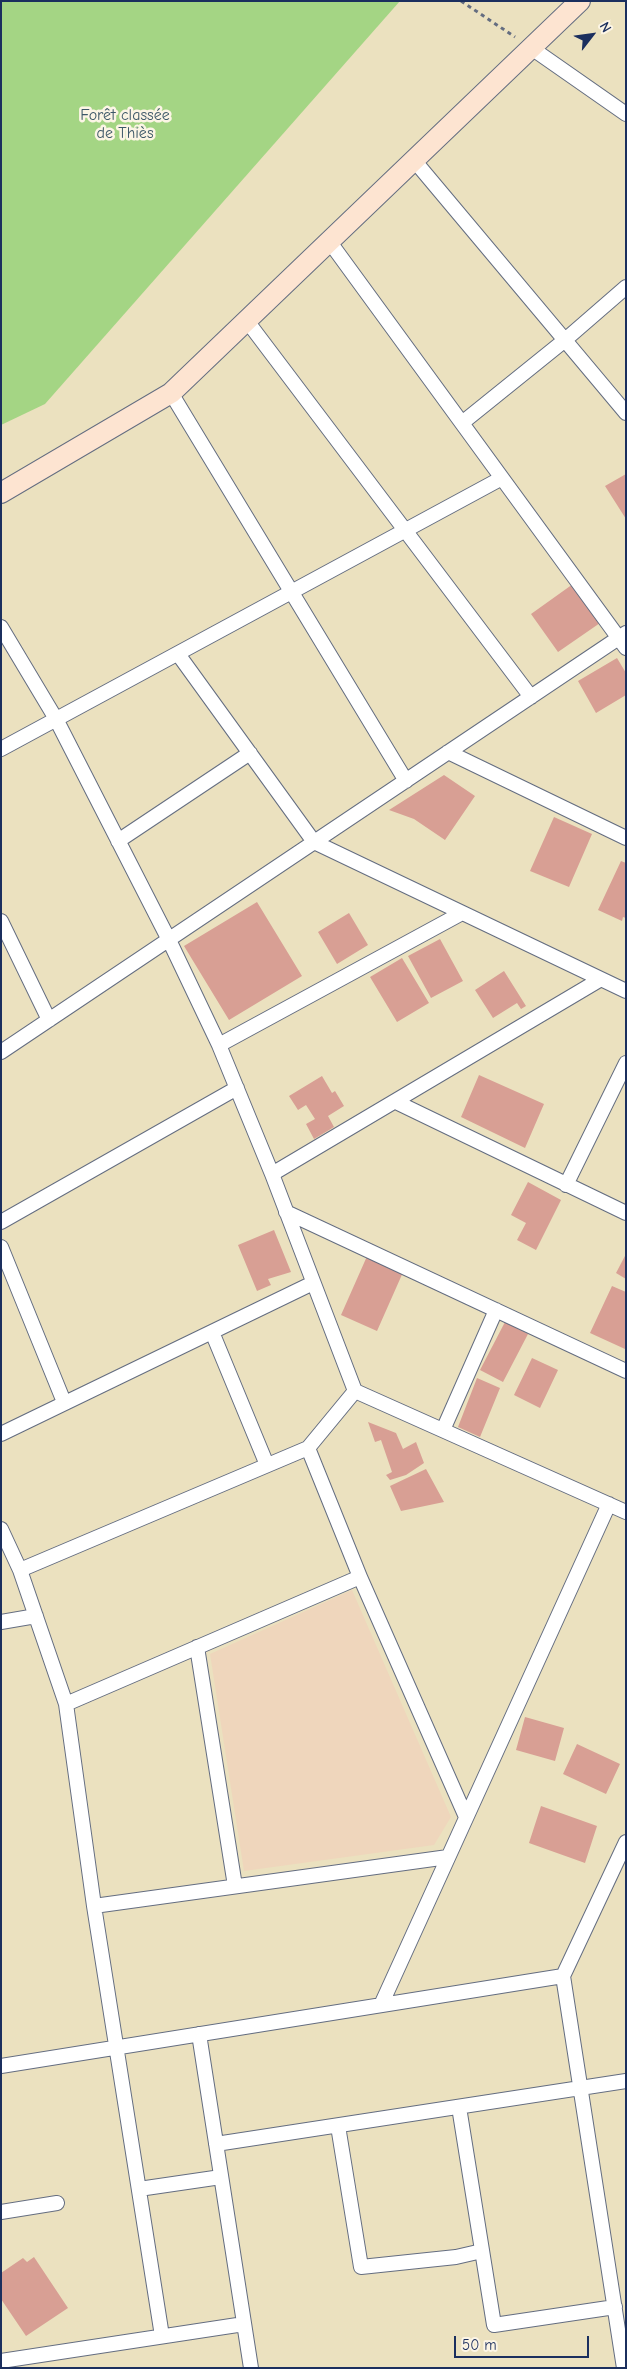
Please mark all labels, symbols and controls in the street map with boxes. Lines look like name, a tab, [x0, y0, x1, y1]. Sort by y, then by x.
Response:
north arrow	[567, 10, 617, 60]
text: N	[596, 19, 615, 35]
park label: Forêt classée de Thiès	[80, 105, 170, 143]
scale bar	[457, 2326, 592, 2358]
text: 50 m	[462, 2336, 497, 2354]

